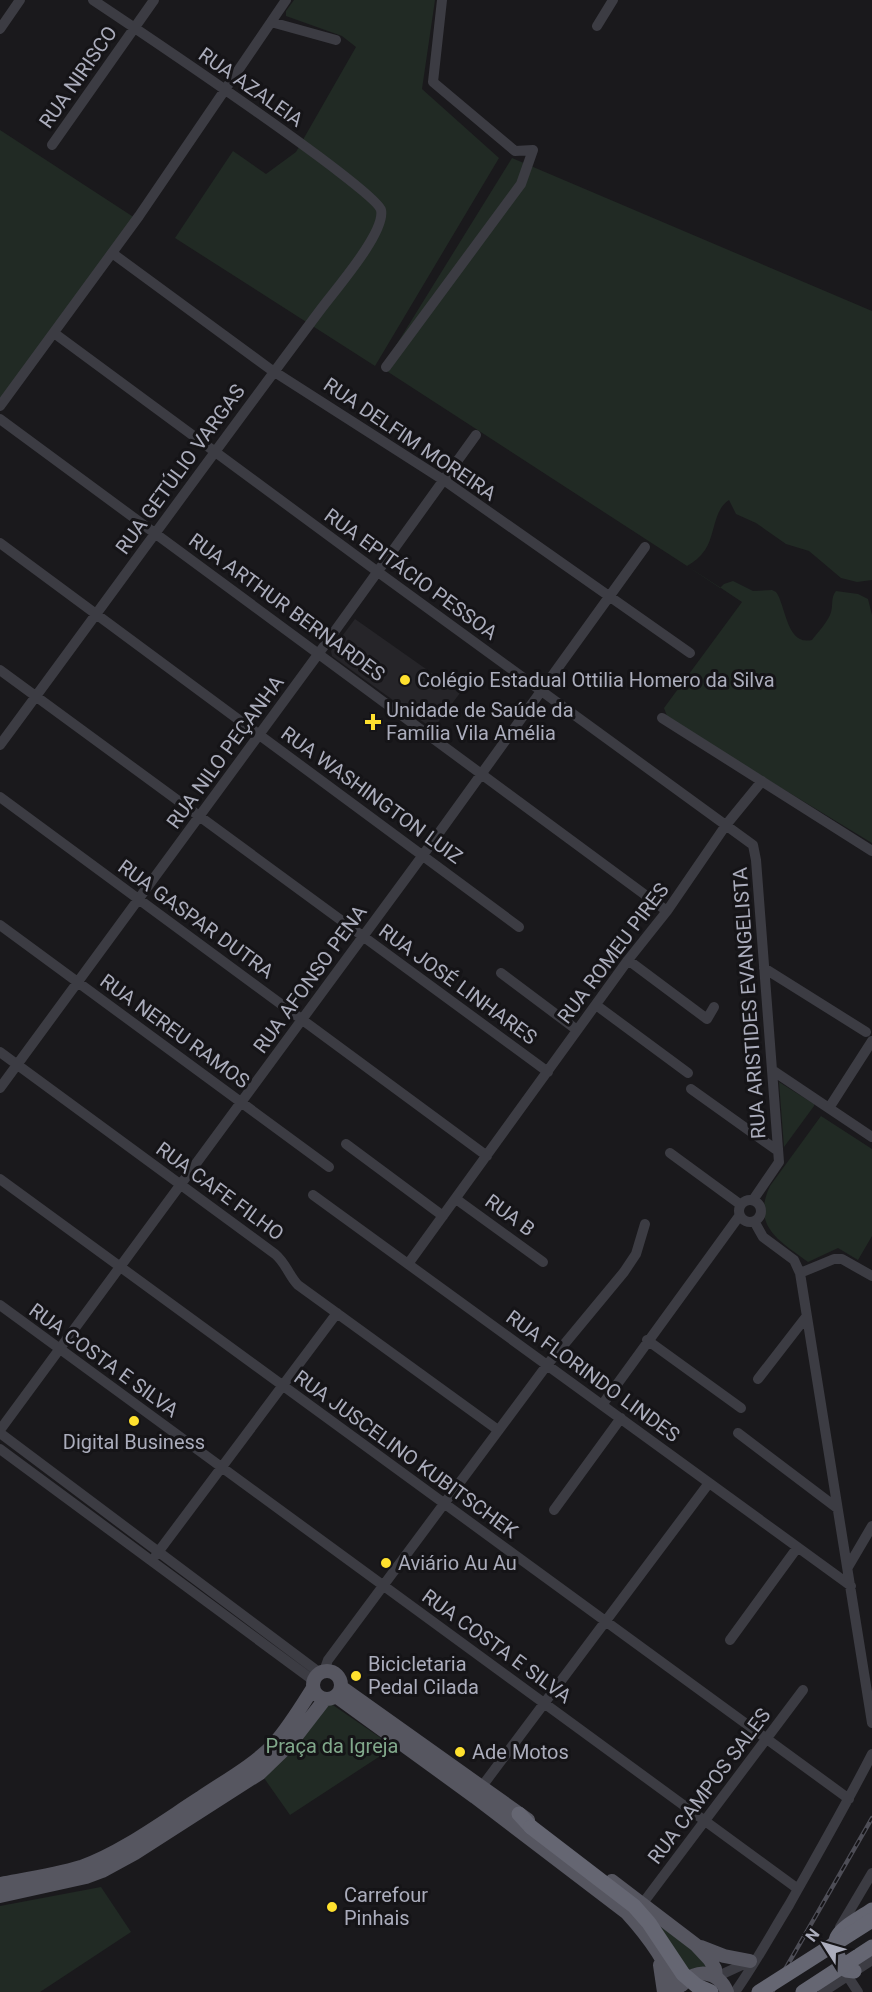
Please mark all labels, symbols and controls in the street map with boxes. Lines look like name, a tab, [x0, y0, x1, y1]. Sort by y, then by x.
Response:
street label: RUA NIRISCO	[34, 21, 122, 133]
street label: RUA AZALEIA	[194, 42, 308, 132]
street label: RUA DELFIM MOREIRA	[319, 372, 501, 506]
street label: RUA GETÚLIO VARGAS	[110, 379, 250, 559]
street label: RUA EPITÁCIO PESSOA	[320, 503, 502, 645]
street label: RUA ARTHUR BERNARDES	[184, 528, 390, 686]
place label: Colégio Estadual Ottilia Homero da Silva	[417, 668, 775, 692]
street label: RUA NILO PEÇANHA	[161, 671, 289, 833]
marker: Colégio Estadual Ottilia Homero da Silva	[398, 673, 412, 687]
place label: Unidade de Saúde da Família Vila Amélia	[386, 698, 574, 745]
marker: Unidade de Saúde da Família Vila Amélia	[364, 713, 382, 731]
street label: RUA WASHINGTON LUIZ	[277, 721, 467, 869]
street label: RUA GASPAR DUTRA	[113, 854, 279, 984]
street label: RUA ARISTIDES EVANGELISTA	[728, 866, 770, 1140]
street label: RUA ROMEU PIRES	[552, 878, 674, 1028]
street label: RUA AFONSO PENA	[248, 900, 372, 1058]
street label: RUA JOSÉ LINHARES	[374, 919, 542, 1050]
street label: RUA NEREU RAMOS	[96, 969, 254, 1093]
street label: RUA CAFE FILHO	[152, 1137, 288, 1245]
street label: RUA B	[480, 1189, 540, 1241]
street label: RUA COSTA E SILVA	[25, 1298, 183, 1422]
street label: RUA FLORINDO LINDES	[501, 1305, 685, 1447]
street label: RUA JUSCELINO KUBITSCHEK	[290, 1365, 523, 1543]
marker: Digital Business	[127, 1414, 141, 1428]
place label: Digital Business	[63, 1430, 205, 1454]
place label: Aviário Au Au	[398, 1551, 517, 1575]
marker: Aviário Au Au	[379, 1556, 393, 1570]
street label: RUA COSTA E SILVA	[418, 1584, 576, 1708]
place label: Bicicletaria Pedal Cilada	[368, 1652, 479, 1699]
marker: Bicicletaria Pedal Cilada	[349, 1669, 363, 1683]
street label: RUA CAMPOS SALES	[643, 1703, 775, 1869]
park label: Praça da Igreja	[266, 1734, 398, 1758]
place label: Ade Motos	[472, 1740, 569, 1764]
marker: Ade Motos	[453, 1745, 467, 1759]
place label: Carrefour Pinhais	[344, 1883, 428, 1930]
marker: Carrefour Pinhais	[325, 1900, 339, 1914]
north arrow	[794, 1914, 854, 1974]
text: N	[801, 1925, 823, 1946]

